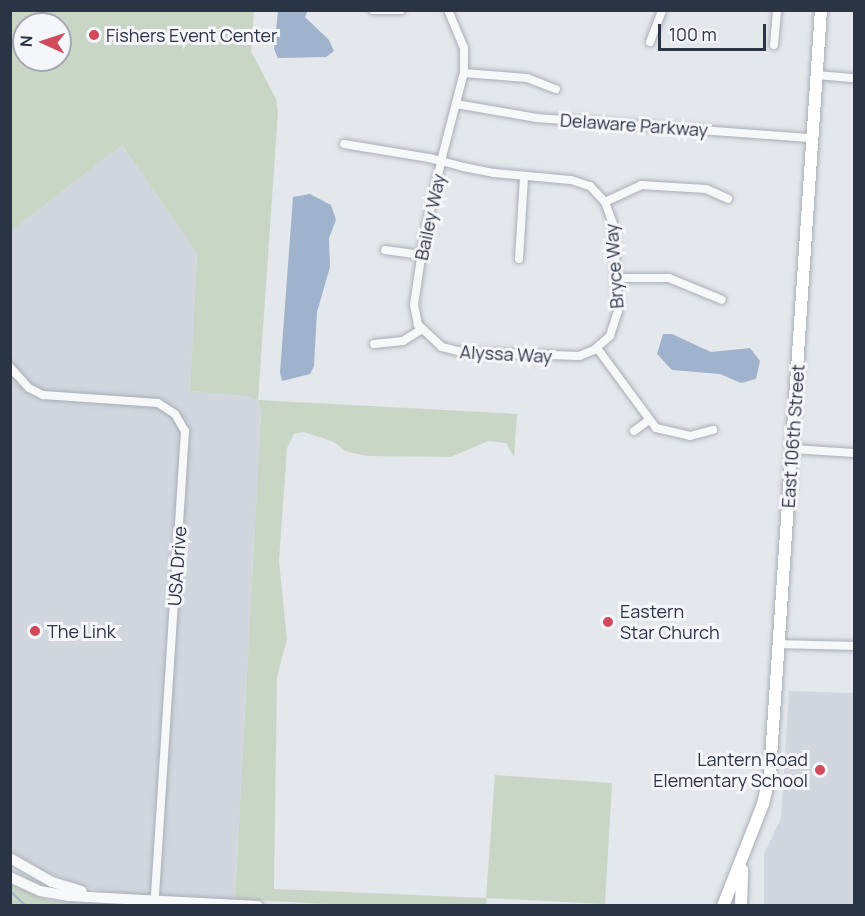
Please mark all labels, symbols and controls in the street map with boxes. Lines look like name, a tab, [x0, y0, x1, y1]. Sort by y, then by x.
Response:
north arrow	[12, 12, 72, 72]
scale bar	[661, 12, 769, 50]
text: 100 m	[669, 22, 717, 46]
place label: Fishers Event Center	[106, 24, 278, 46]
marker: Fishers Event Center	[87, 28, 101, 42]
text: N	[15, 35, 37, 47]
street label: Delaware Parkway	[559, 109, 709, 141]
street label: Bailey Way	[410, 172, 450, 262]
street label: Bryce Way	[600, 223, 628, 309]
street label: Alyssa Way	[459, 341, 553, 367]
street label: East 106th Street	[777, 363, 809, 509]
street label: USA Drive	[163, 525, 191, 607]
place label: Eastern Star Church	[620, 601, 720, 644]
marker: Eastern Star Church	[601, 615, 615, 629]
place label: The Link	[47, 620, 116, 642]
marker: The Link	[28, 624, 42, 638]
place label: Lantern Road Elementary School	[653, 749, 808, 792]
marker: Lantern Road Elementary School	[813, 763, 827, 777]

